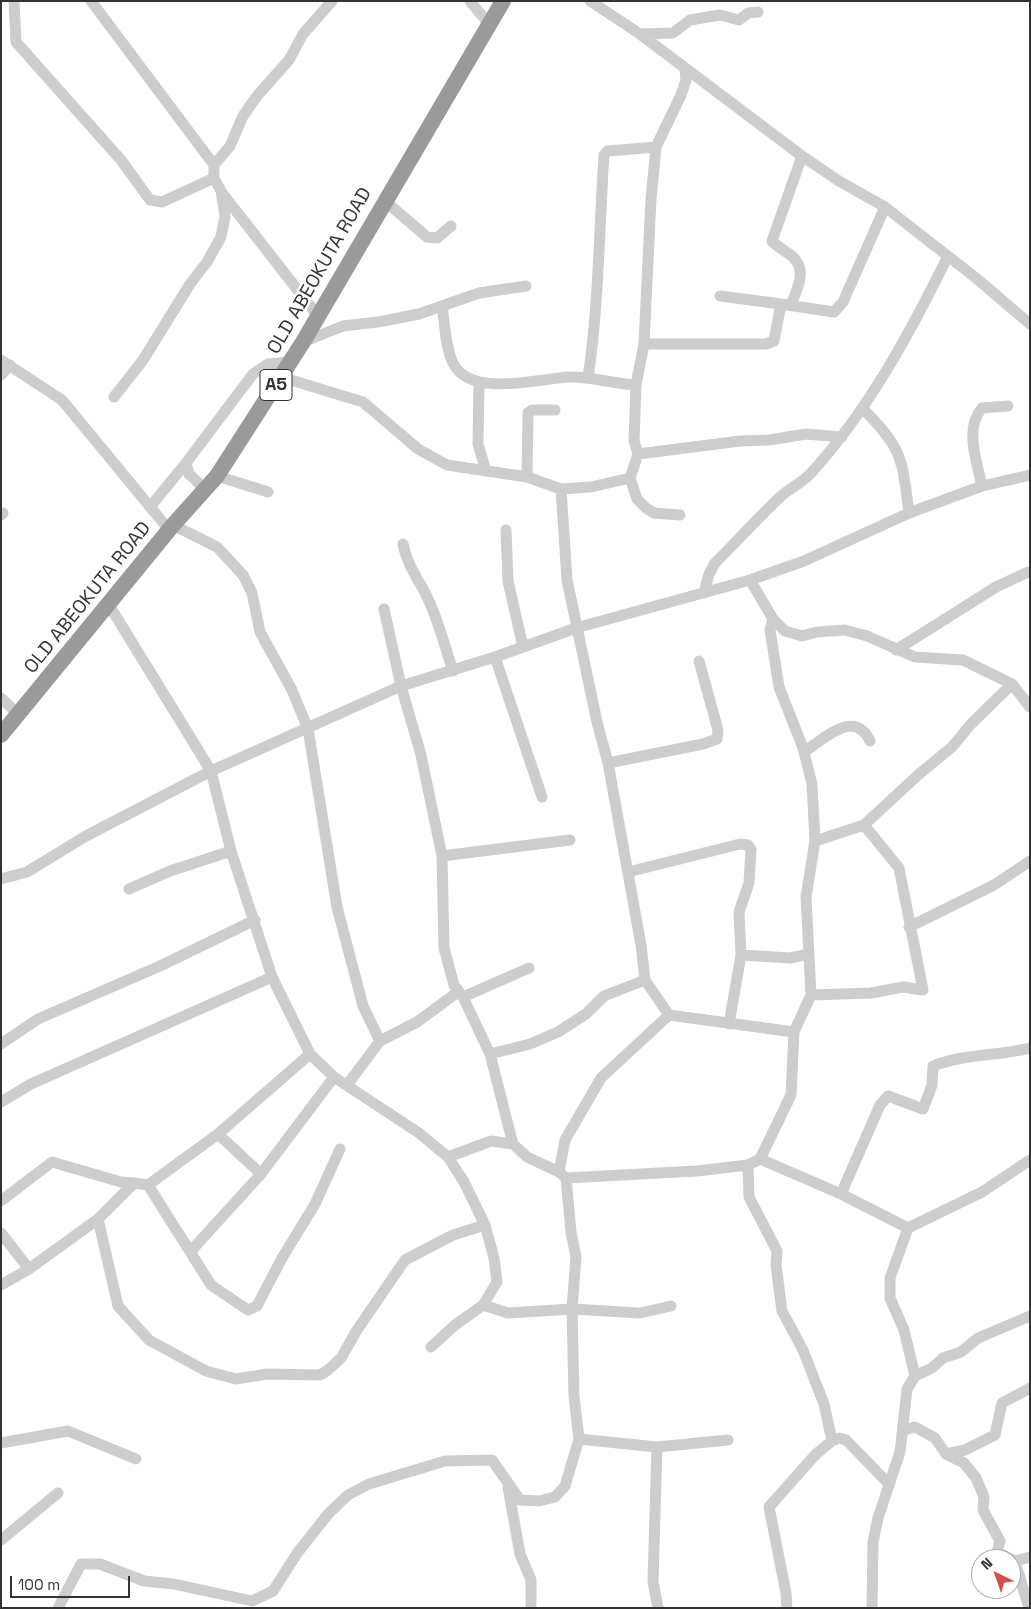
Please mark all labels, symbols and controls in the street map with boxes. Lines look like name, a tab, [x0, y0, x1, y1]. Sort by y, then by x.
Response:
street label: OLD ABEOKUTA ROAD	[263, 184, 377, 358]
road number: A5	[260, 370, 292, 400]
street label: OLD ABEOKUTA ROAD	[20, 518, 156, 678]
north arrow	[971, 1549, 1021, 1599]
text: N	[977, 1554, 996, 1573]
scale bar	[12, 1566, 132, 1598]
text: 100 m	[18, 1575, 60, 1594]

